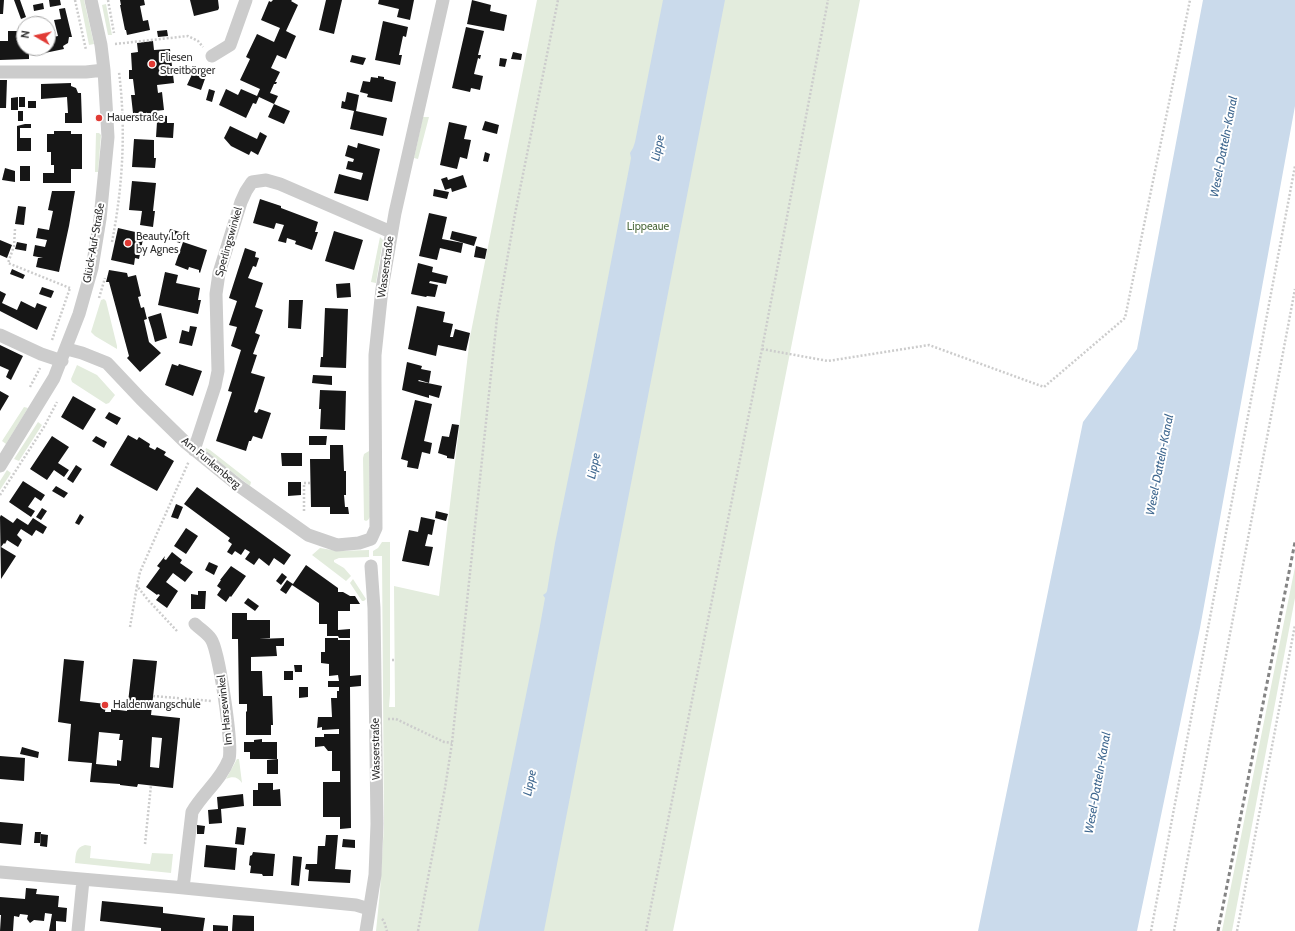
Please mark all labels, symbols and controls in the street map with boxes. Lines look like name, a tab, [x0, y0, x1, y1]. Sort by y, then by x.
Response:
north arrow	[16, 16, 56, 56]
text: N	[18, 29, 33, 39]
place label: Fliesen Streitbörger	[160, 51, 215, 77]
marker: Fliesen Streitbörger	[147, 59, 157, 69]
water label: Wesel-Datteln-Kanal	[1207, 95, 1241, 199]
place label: Hauerstraße	[107, 111, 164, 125]
marker: Hauerstraße	[94, 113, 104, 123]
water label: Lippe	[648, 134, 668, 162]
street label: Glück-Auf-Straße	[80, 202, 108, 284]
street label: Sperlingswinkel	[213, 206, 245, 278]
park label: Lippeaue	[627, 220, 669, 234]
place label: Beauty Loft by Agnes	[136, 230, 190, 256]
street label: Wasserstraße	[375, 235, 397, 299]
marker: Beauty Loft by Agnes	[123, 238, 133, 248]
water label: Wesel-Datteln-Kanal	[1143, 413, 1177, 517]
street label: Am Funkenberg	[179, 434, 243, 492]
water label: Lippe	[584, 452, 604, 480]
street label: Im Harsewinkel	[215, 674, 235, 746]
place label: Haldenwangschule	[113, 698, 201, 712]
marker: Haldenwangschule	[100, 700, 110, 710]
street label: Wasserstraße	[369, 718, 383, 780]
water label: Wesel-Datteln-Kanal	[1082, 731, 1114, 835]
water label: Lippe	[520, 769, 540, 797]

